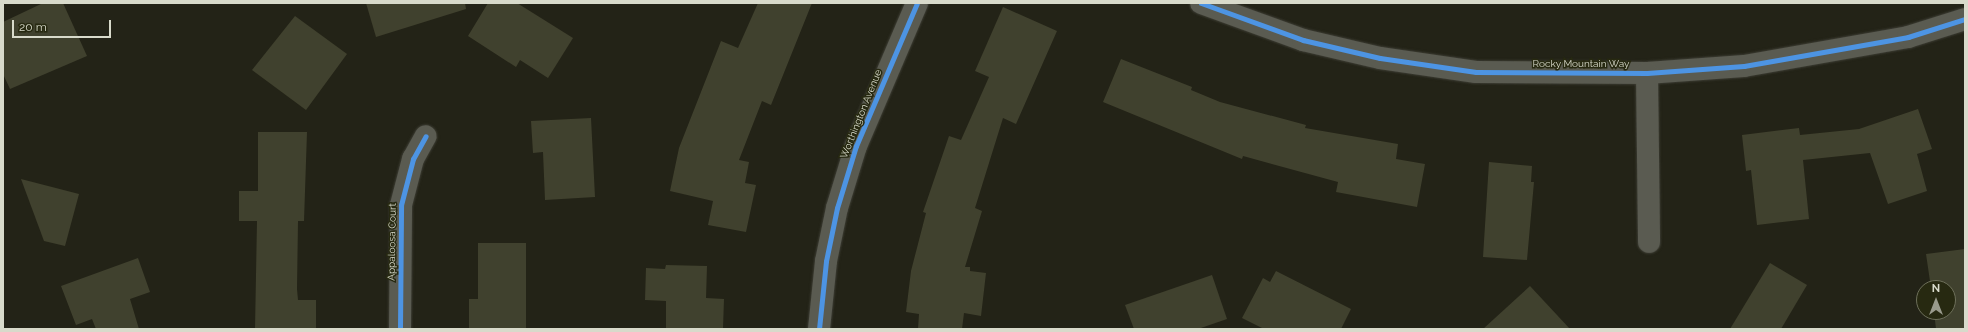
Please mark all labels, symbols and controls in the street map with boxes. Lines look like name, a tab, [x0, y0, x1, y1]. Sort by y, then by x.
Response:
scale bar	[14, 12, 113, 38]
text: 20 m	[19, 20, 47, 34]
street label: Rocky Mountain Way	[1532, 58, 1630, 70]
street label: Worthington Avenue	[838, 68, 884, 160]
street label: Appaloosa Court	[385, 203, 399, 281]
north arrow	[1916, 280, 1956, 320]
text: N	[1932, 282, 1940, 295]

